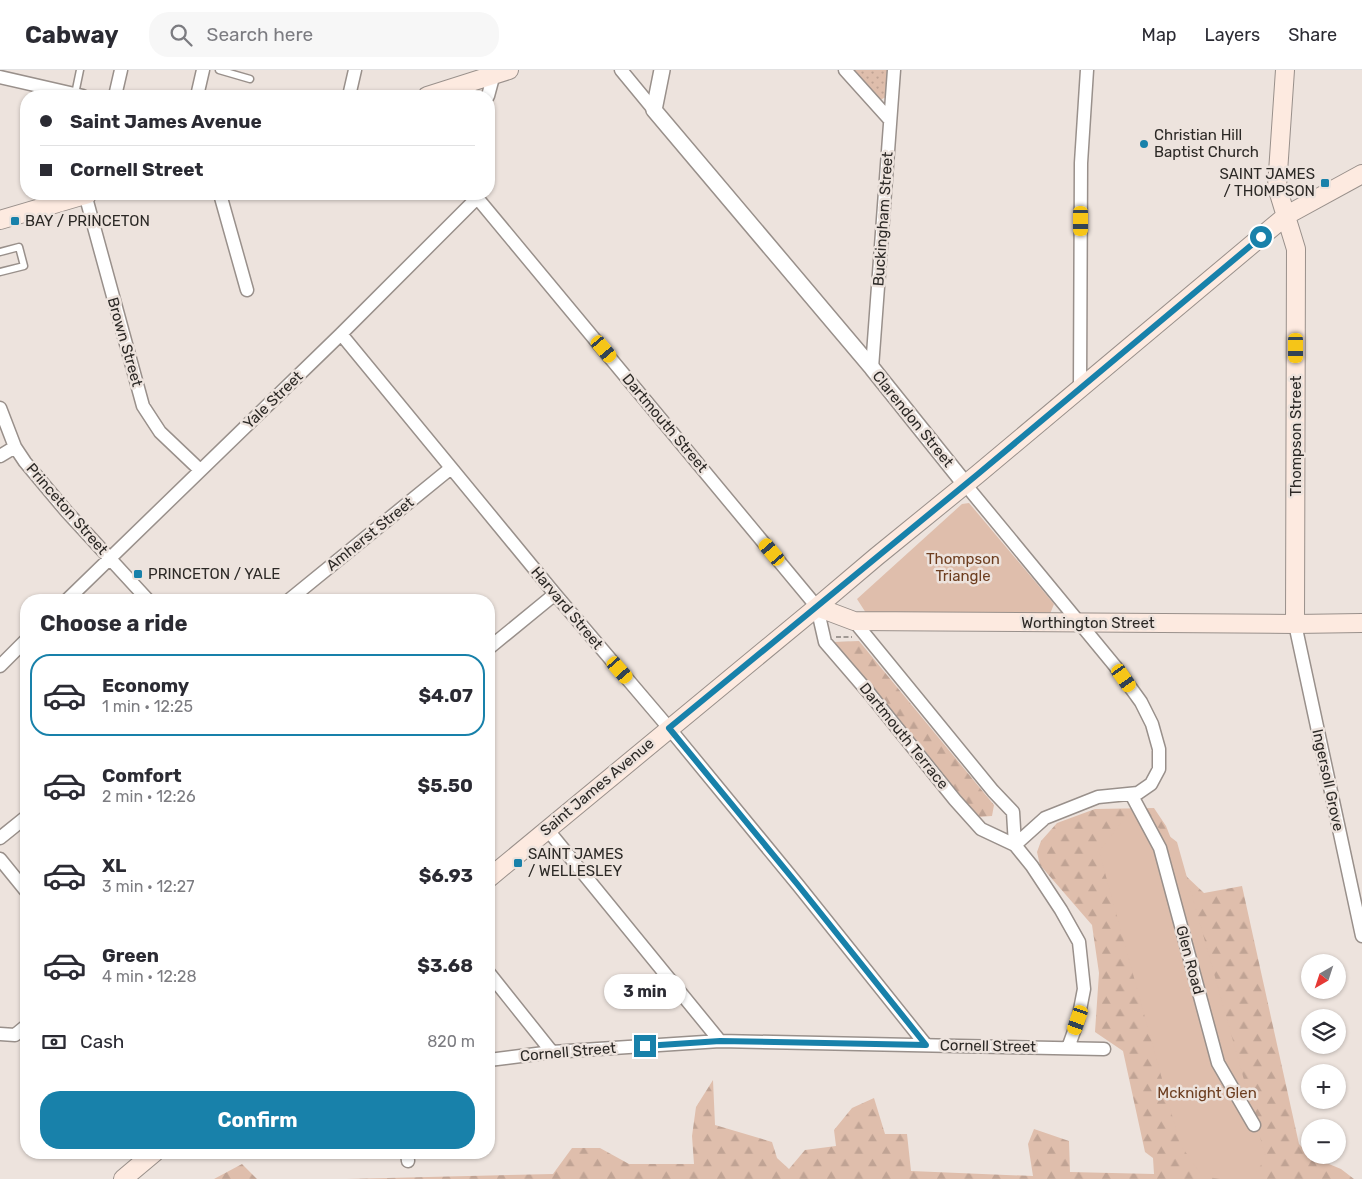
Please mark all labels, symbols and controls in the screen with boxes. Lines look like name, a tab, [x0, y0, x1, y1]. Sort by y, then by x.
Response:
search box	[149, 12, 499, 57]
text: Cabway	[25, 21, 119, 49]
icon: search	[167, 21, 195, 49]
text: Search here	[207, 23, 313, 46]
text: Map	[1142, 24, 1177, 46]
text: Layers	[1205, 24, 1260, 46]
text: Share	[1288, 24, 1337, 46]
text: Saint James Avenue	[70, 110, 262, 133]
place label: Christian Hill Baptist Church	[1154, 126, 1259, 161]
marker: Christian Hill Baptist Church	[1138, 138, 1150, 150]
street label: Buckingham Street	[869, 151, 897, 287]
text: Cornell Street	[70, 158, 203, 181]
place label: SAINT JAMES / THOMPSON	[1220, 165, 1315, 200]
marker: SAINT JAMES / THOMPSON	[1319, 177, 1331, 189]
car	[1073, 206, 1088, 236]
place label: BAY / PRINCETON	[25, 212, 150, 230]
marker: BAY / PRINCETON	[9, 215, 21, 227]
route start	[1250, 226, 1272, 248]
street label: Brown Street	[104, 295, 146, 389]
car	[588, 333, 619, 365]
car	[1288, 333, 1303, 363]
street label: Yale Street	[240, 367, 307, 433]
street label: Clarendon Street	[869, 367, 957, 471]
street label: Dartmouth Street	[619, 370, 712, 476]
street label: Thompson Street	[1287, 375, 1305, 496]
street label: Princeton Street	[22, 460, 112, 559]
street label: Amherst Street	[323, 493, 417, 575]
car	[756, 536, 787, 568]
park label: Thompson Triangle	[926, 550, 1000, 585]
street label: Harvard Street	[527, 563, 607, 653]
place label: PRINCETON / YALE	[148, 565, 280, 583]
marker: PRINCETON / YALE	[132, 568, 144, 580]
text: Choose a ride	[40, 610, 187, 637]
street label: Worthington Street	[1021, 614, 1155, 632]
car	[604, 654, 635, 686]
car	[1109, 661, 1138, 695]
icon: car	[42, 673, 87, 718]
text: Economy	[102, 674, 189, 697]
street label: Dartmouth Terrace	[856, 679, 952, 793]
text: $4.07	[418, 684, 473, 707]
text: 1 min · 12:25	[102, 697, 193, 716]
street label: Ingersoll Grove	[1308, 727, 1348, 833]
street label: Saint James Avenue	[537, 734, 657, 840]
icon: car	[42, 763, 87, 808]
text: Comfort	[102, 764, 182, 787]
text: $5.50	[418, 774, 473, 797]
text: 2 min · 12:26	[102, 787, 196, 806]
place label: SAINT JAMES / WELLESLEY	[528, 845, 623, 880]
icon: car	[42, 853, 87, 898]
text: XL	[102, 854, 126, 877]
marker: SAINT JAMES / WELLESLEY	[512, 857, 524, 869]
text: $6.93	[419, 864, 473, 887]
text: 3 min · 12:27	[102, 877, 194, 896]
street label: Glen Road	[1172, 924, 1208, 996]
icon: car	[42, 943, 87, 988]
text: Green	[102, 944, 159, 967]
text: $3.68	[417, 954, 473, 977]
north arrow	[1301, 954, 1346, 999]
map controls	[1301, 954, 1346, 1164]
text: 4 min · 12:28	[102, 967, 197, 986]
callout: 3 min	[604, 974, 686, 1008]
text: 3 min	[623, 982, 667, 1001]
car	[1066, 1003, 1089, 1037]
button: layers	[1301, 1009, 1346, 1054]
icon: cash	[40, 1028, 68, 1056]
text: Cash	[80, 1030, 124, 1053]
text: 820 m	[427, 1032, 475, 1051]
route end	[634, 1035, 656, 1057]
street label: Cornell Street	[940, 1036, 1036, 1056]
street label: Cornell Street	[519, 1039, 617, 1065]
button: +	[1301, 1064, 1346, 1109]
park label: Mcknight Glen	[1157, 1084, 1257, 1102]
button: Confirm	[40, 1091, 475, 1149]
button: −	[1301, 1119, 1346, 1164]

